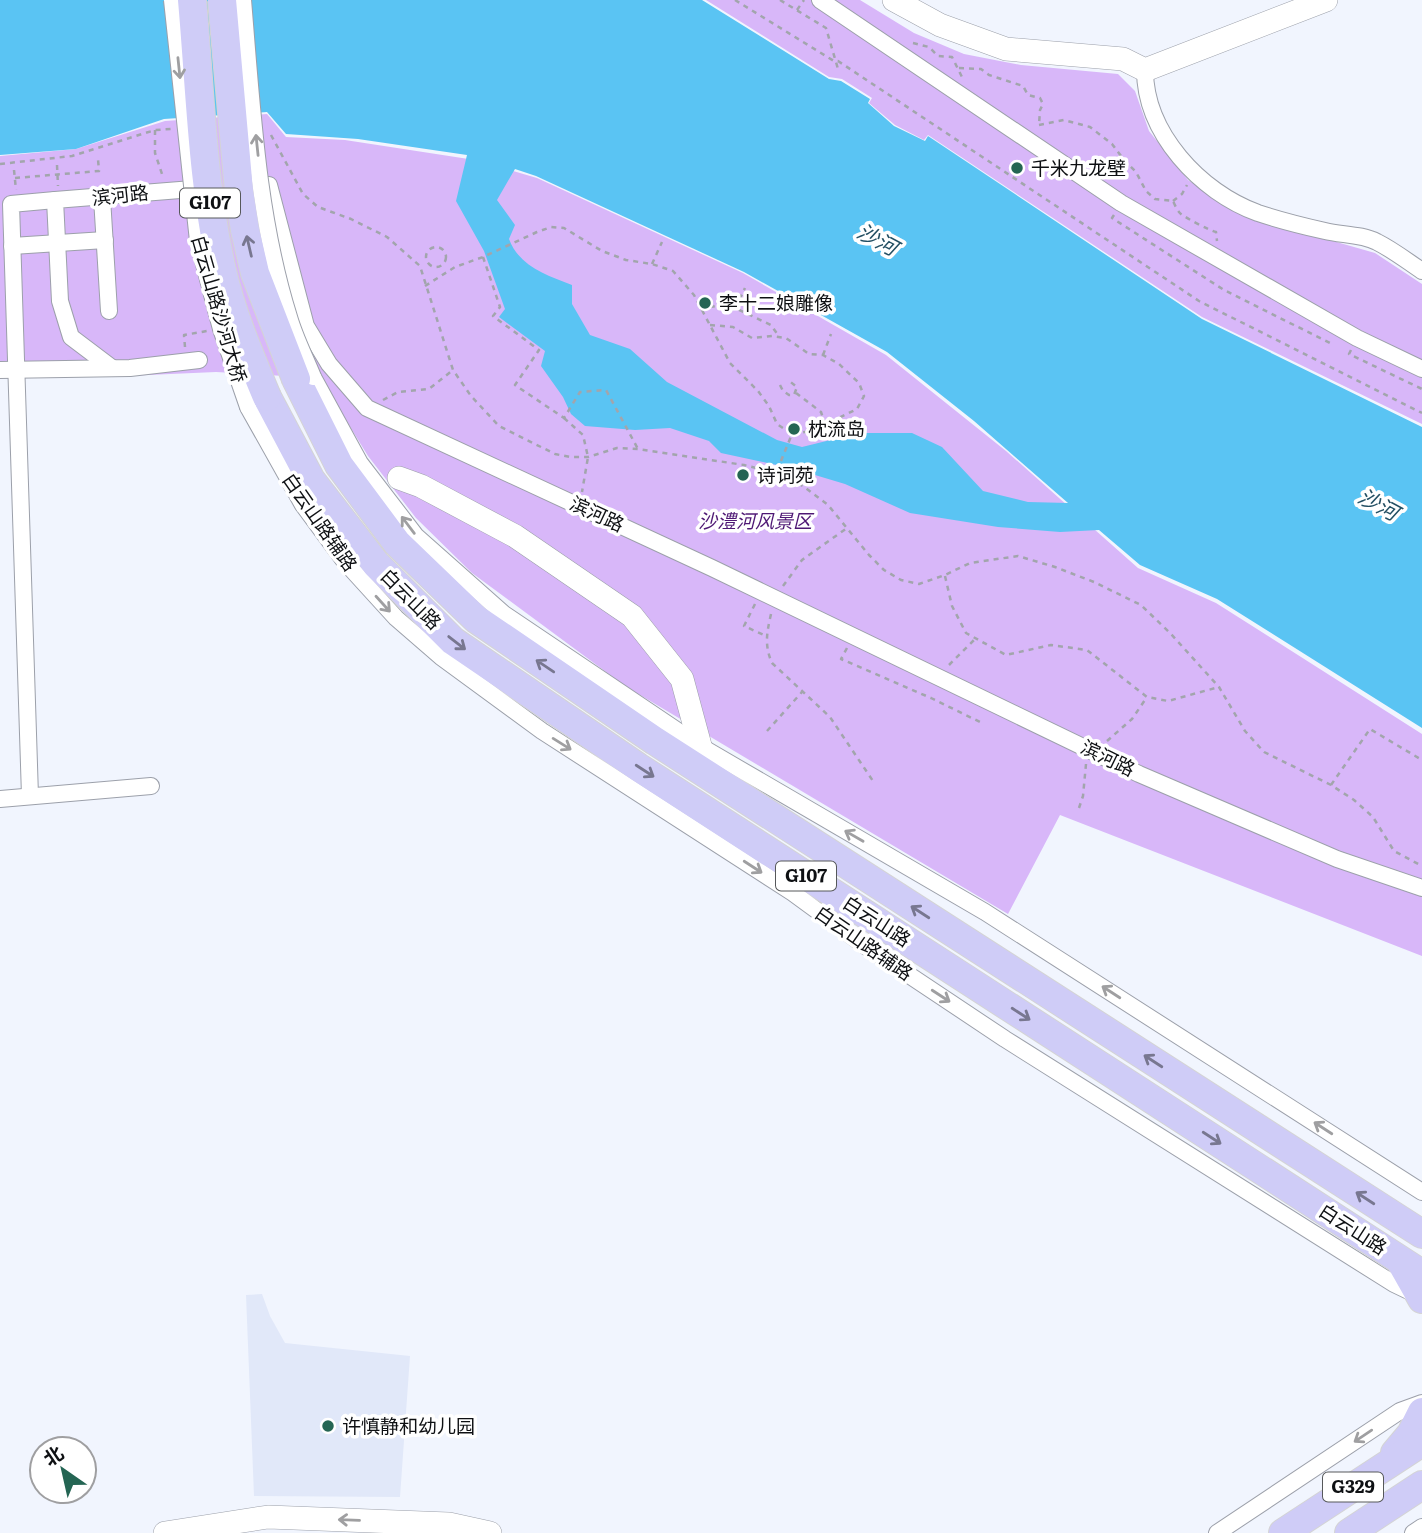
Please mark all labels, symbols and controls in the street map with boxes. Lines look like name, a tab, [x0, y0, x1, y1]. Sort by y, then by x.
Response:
one-way arrow	[173, 56, 186, 79]
one-way arrow	[250, 134, 263, 157]
place label: 千米九龙壁	[1031, 153, 1126, 181]
marker: 千米九龙壁	[1009, 160, 1025, 176]
street label: 滨河路	[90, 177, 150, 211]
road number: G107	[180, 188, 240, 218]
water label: 沙河	[852, 214, 908, 263]
street label: 白云山路沙河大桥	[186, 232, 254, 386]
one-way arrow	[242, 235, 255, 258]
place label: 李十二娘雕像	[719, 288, 833, 316]
marker: 李十二娘雕像	[697, 295, 713, 311]
place label: 枕流岛	[808, 414, 865, 442]
marker: 枕流岛	[786, 421, 802, 437]
place label: 诗词苑	[757, 460, 814, 488]
street label: 白云山路辅路	[277, 467, 365, 576]
marker: 诗词苑	[735, 467, 751, 483]
water label: 沙河	[1353, 479, 1409, 528]
street label: 滨河路	[566, 488, 629, 538]
park label: 沙澧河风景区	[698, 506, 815, 534]
one-way arrow	[400, 516, 415, 535]
street label: 白云山路	[375, 562, 448, 635]
one-way arrow	[375, 595, 391, 613]
one-way arrow	[447, 636, 465, 651]
one-way arrow	[536, 659, 556, 673]
street label: 滨河路	[1077, 732, 1140, 782]
one-way arrow	[551, 737, 571, 751]
one-way arrow	[634, 765, 654, 779]
one-way arrow	[845, 828, 865, 842]
one-way arrow	[743, 860, 763, 874]
road number: G107	[776, 862, 836, 890]
street label: 白云山路	[838, 888, 917, 953]
street label: 白云山路辅路	[810, 898, 919, 986]
one-way arrow	[911, 904, 930, 919]
one-way arrow	[1102, 985, 1121, 1000]
one-way arrow	[930, 989, 950, 1003]
one-way arrow	[1011, 1007, 1030, 1022]
one-way arrow	[1143, 1054, 1163, 1068]
one-way arrow	[1314, 1121, 1334, 1135]
one-way arrow	[1202, 1130, 1221, 1145]
one-way arrow	[1355, 1190, 1375, 1204]
street label: 白云山路	[1314, 1196, 1393, 1261]
place label: 许慎静和幼儿园	[342, 1411, 475, 1439]
marker: 许慎静和幼儿园	[320, 1418, 336, 1434]
one-way arrow	[1353, 1429, 1373, 1443]
north arrow	[28, 1435, 98, 1505]
text: 北	[37, 1438, 69, 1472]
road number: G329	[1323, 1472, 1383, 1502]
one-way arrow	[338, 1514, 361, 1527]

